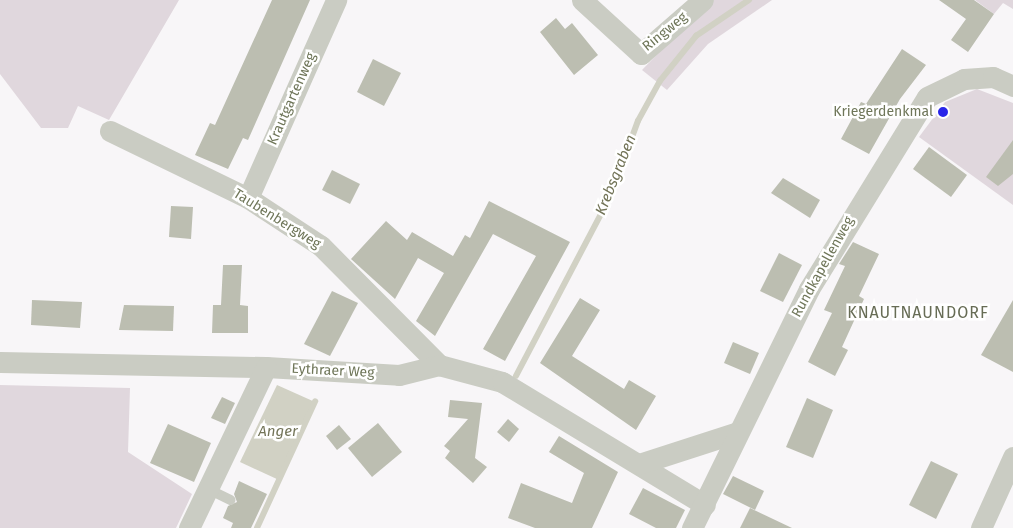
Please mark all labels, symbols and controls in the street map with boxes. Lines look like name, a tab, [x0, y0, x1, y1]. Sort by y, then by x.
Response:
street label: Ringweg	[639, 9, 691, 55]
street label: Krautgartenweg	[264, 50, 320, 148]
place label: Kriegerdenkmal	[833, 104, 933, 120]
marker: Kriegerdenkmal	[937, 106, 949, 118]
water label: Krebsgraben	[592, 132, 640, 218]
street label: Taubenbergweg	[230, 185, 324, 253]
street label: Rundkapellenweg	[788, 214, 858, 320]
district label: KNAUTNAUNDORF	[846, 303, 990, 323]
street label: Eythraer Weg	[291, 360, 375, 382]
water label: Anger	[258, 423, 298, 441]

